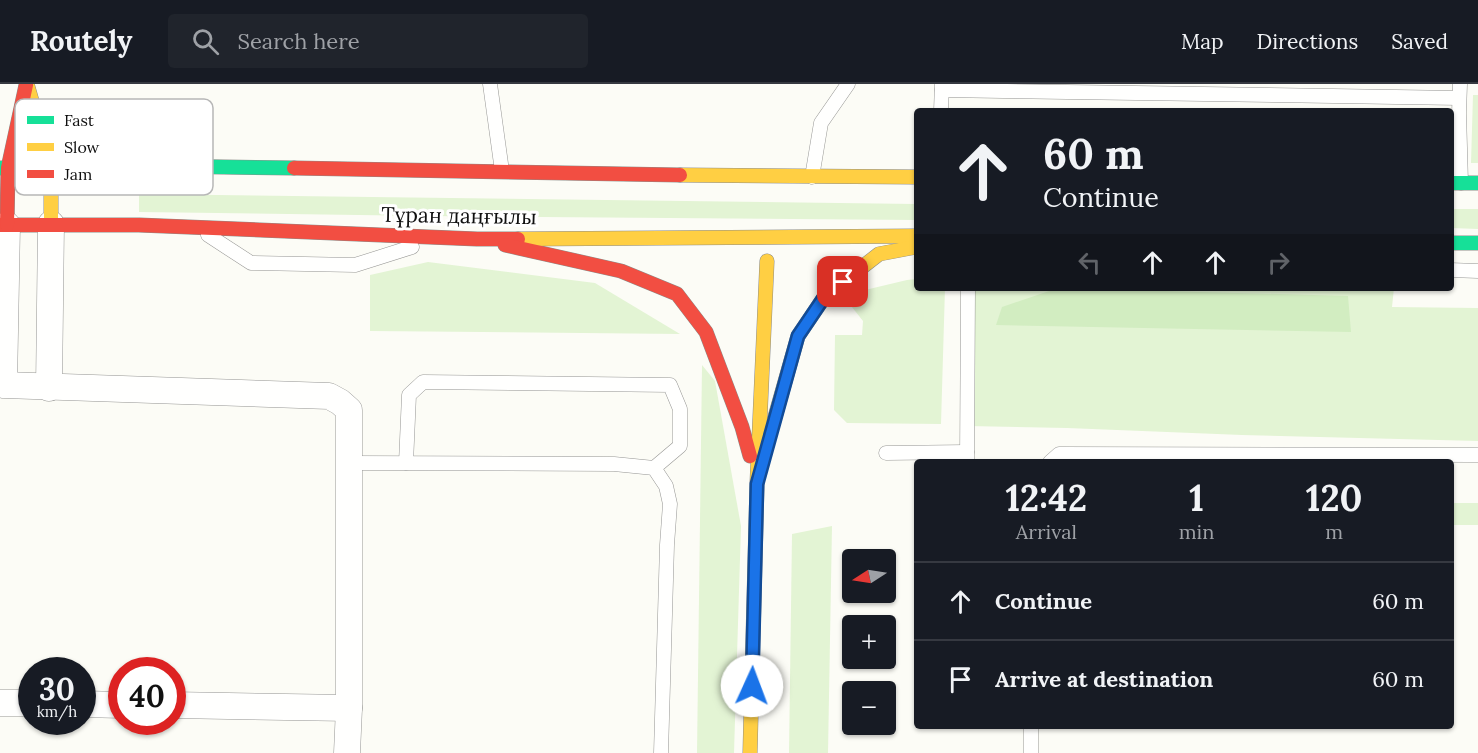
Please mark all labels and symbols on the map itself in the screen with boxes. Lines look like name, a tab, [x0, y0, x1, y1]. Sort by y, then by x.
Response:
legend	[15, 99, 213, 195]
text: Fast	[64, 110, 95, 130]
text: Slow	[64, 137, 100, 157]
text: Jam	[63, 164, 92, 184]
street label: Тұран даңғылы	[381, 201, 537, 230]
pin	[817, 256, 868, 307]
north arrow	[842, 549, 896, 603]
position arrow	[720, 654, 784, 718]
speed limit sign: 40	[108, 657, 186, 735]

